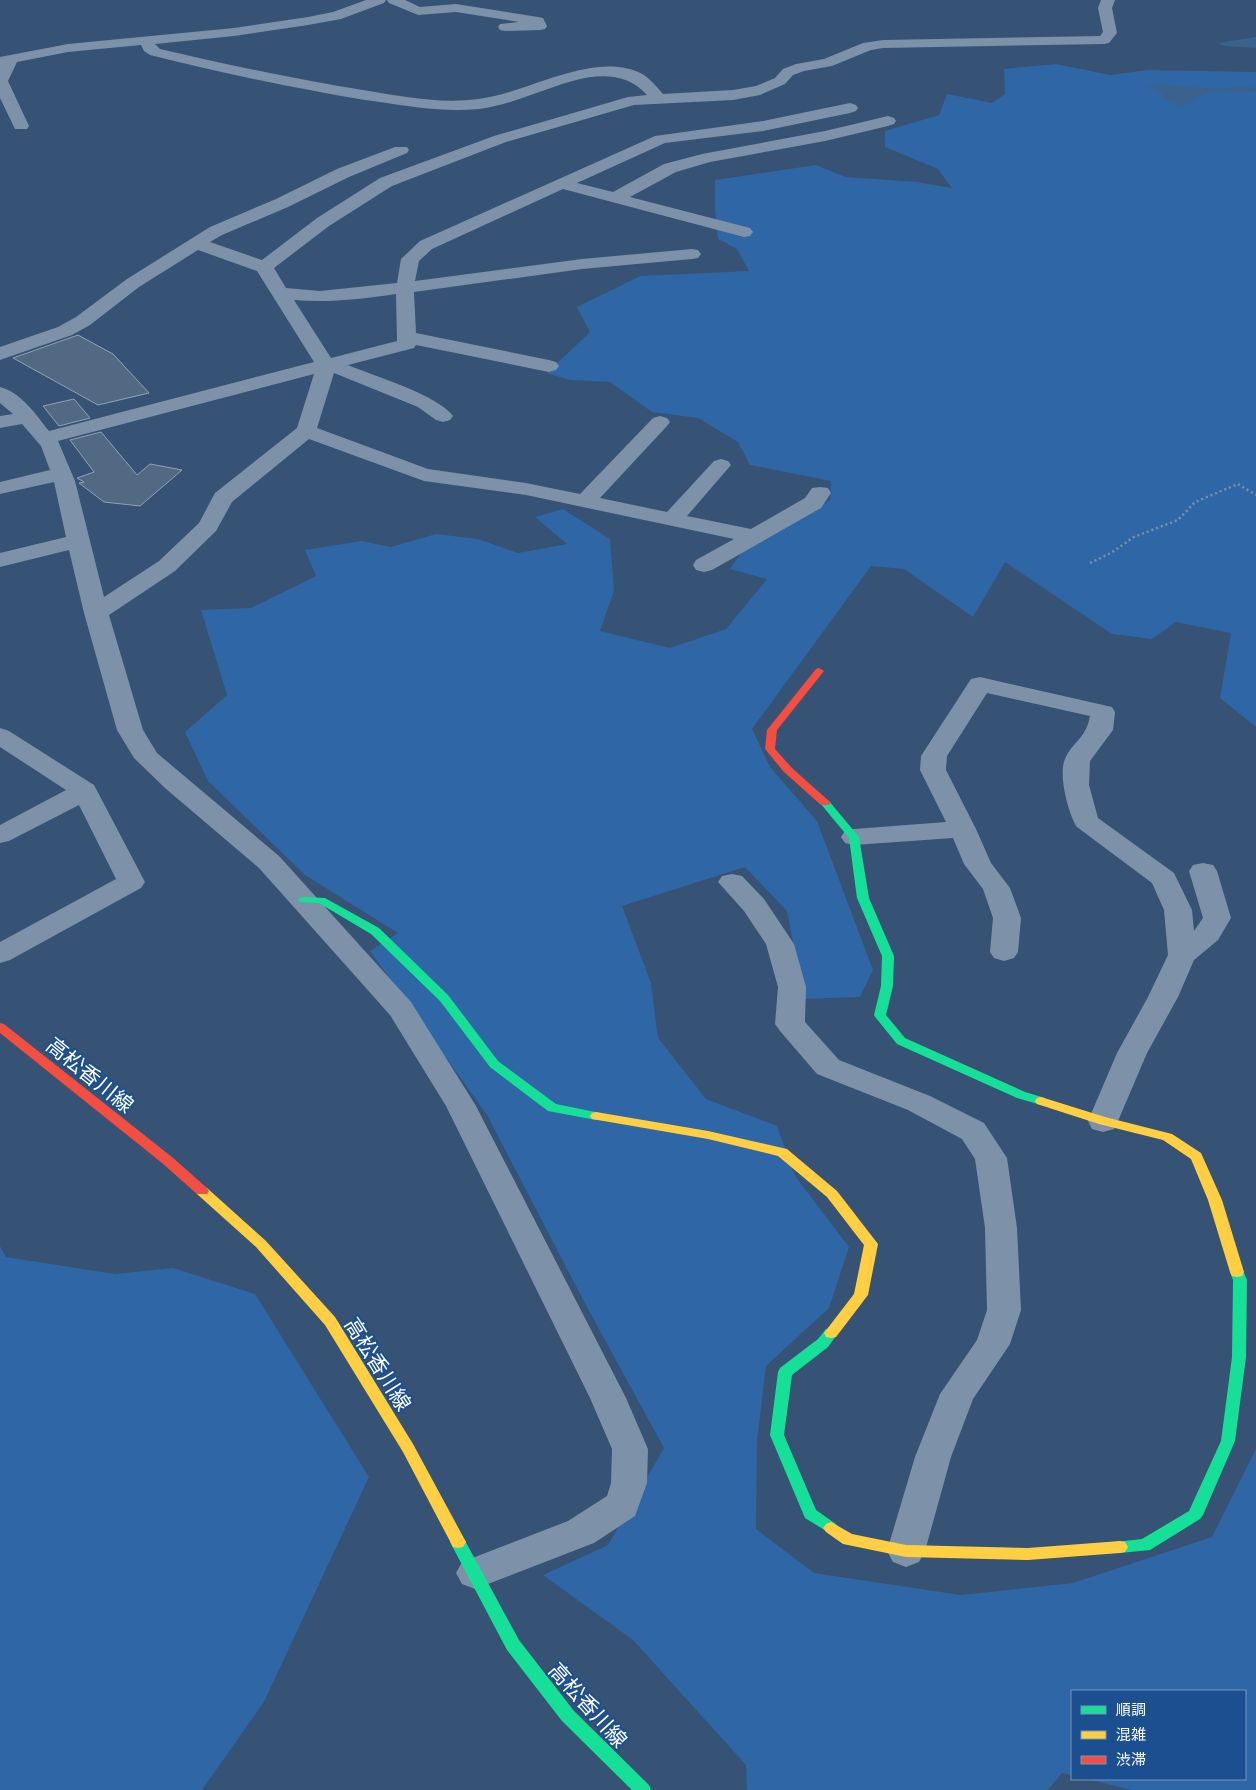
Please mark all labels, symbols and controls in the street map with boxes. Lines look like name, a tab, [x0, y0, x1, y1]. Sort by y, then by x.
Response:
street label: 高松香川線	[42, 1033, 138, 1117]
street label: 高松香川線	[340, 1313, 416, 1415]
street label: 高松香川線	[544, 1658, 632, 1752]
legend	[1071, 1690, 1246, 1780]
text: 順調	[1116, 1701, 1146, 1718]
text: 混雑	[1116, 1726, 1146, 1743]
text: 渋滞	[1116, 1751, 1146, 1768]

